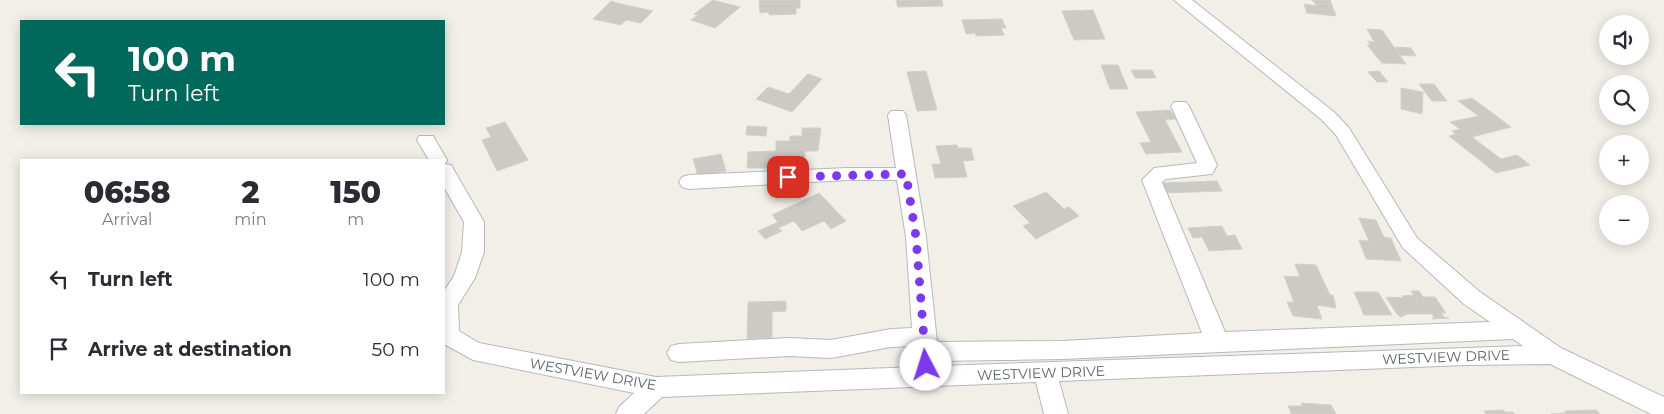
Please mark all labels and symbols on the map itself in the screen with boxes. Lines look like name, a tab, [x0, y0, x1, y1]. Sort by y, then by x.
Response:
pin	[767, 156, 809, 198]
position arrow	[899, 338, 951, 390]
street label: WESTVIEW DRIVE	[1382, 346, 1510, 368]
street label: WESTVIEW DRIVE	[528, 354, 658, 394]
street label: WESTVIEW DRIVE	[977, 362, 1105, 384]

